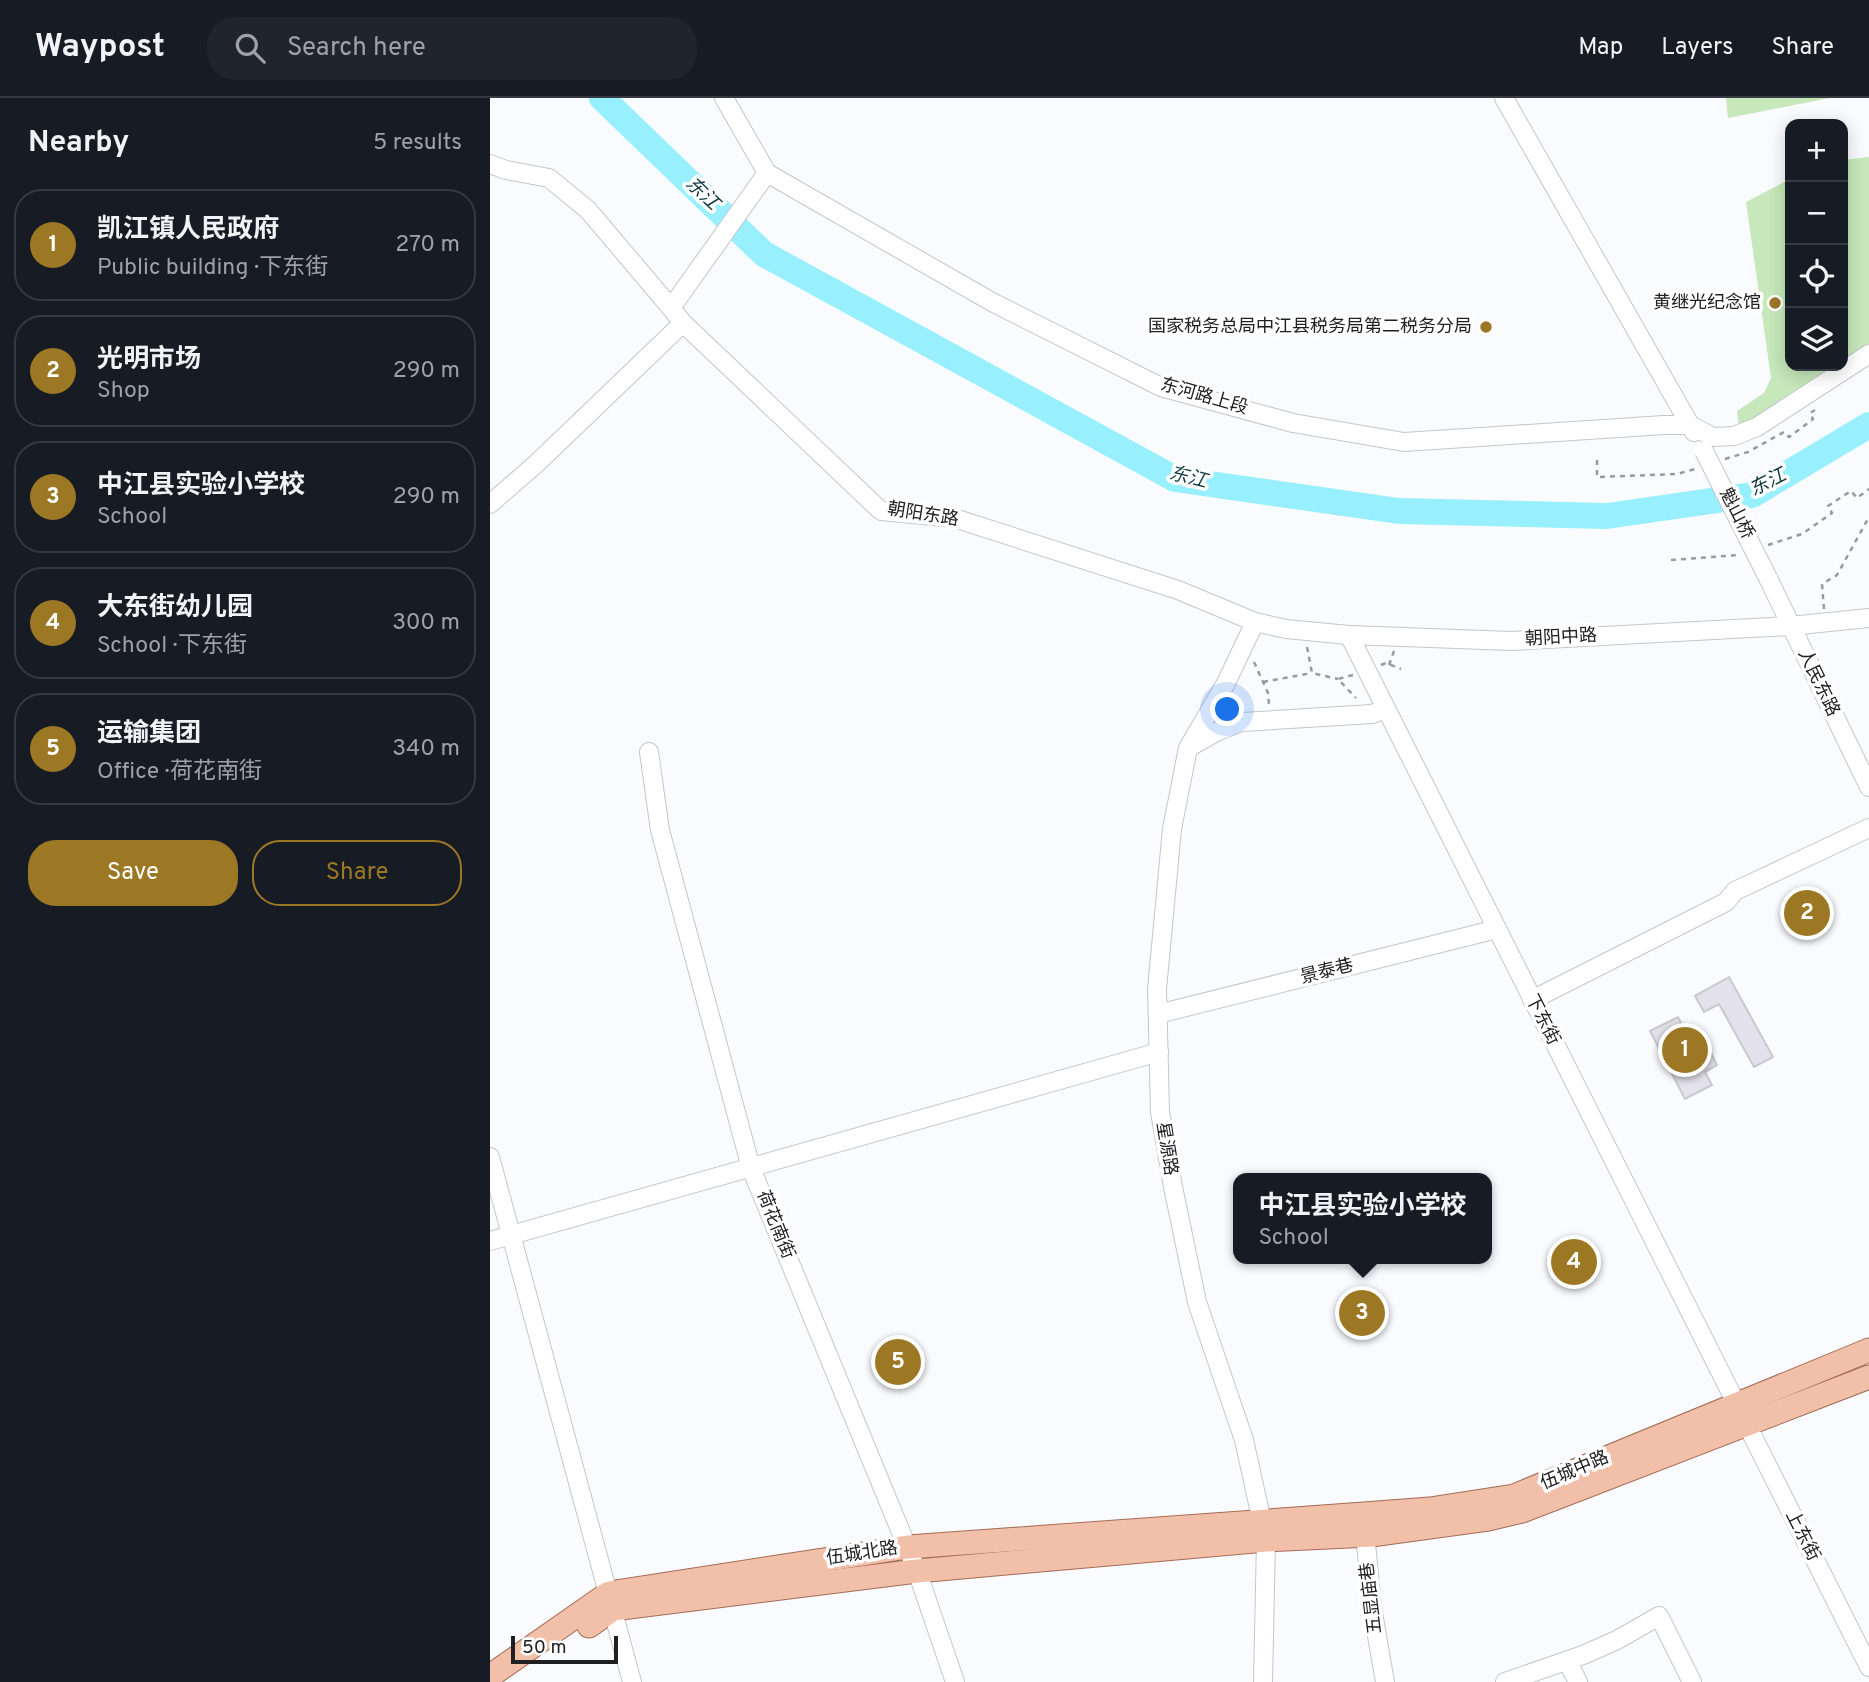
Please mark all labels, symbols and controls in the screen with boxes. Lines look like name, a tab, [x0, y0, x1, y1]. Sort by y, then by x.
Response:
search box	[207, 17, 697, 80]
text: Waypost	[35, 27, 165, 69]
icon: search	[231, 29, 269, 67]
text: Search here	[287, 32, 426, 65]
text: Map	[1578, 33, 1623, 63]
text: Layers	[1661, 33, 1733, 63]
text: Share	[1771, 33, 1834, 63]
map controls	[1785, 119, 1848, 371]
button: +	[1785, 119, 1848, 182]
text: Nearby	[28, 125, 129, 162]
text: 5 results	[373, 129, 462, 158]
water label: 东江	[680, 172, 725, 217]
button: −	[1785, 182, 1848, 245]
text: 凯江镇人民政府	[97, 214, 279, 247]
text: 1	[48, 231, 58, 260]
text: 270 m	[395, 231, 460, 260]
button: locate	[1785, 245, 1848, 308]
text: Public building · 下东街	[97, 254, 328, 283]
place label: 黄继光纪念馆	[1653, 292, 1761, 315]
marker: 黄继光纪念馆	[1767, 295, 1783, 311]
button: layers	[1785, 308, 1848, 371]
place label: 国家税务总局中江县税务局第二税务分局	[1148, 316, 1472, 339]
marker: 国家税务总局中江县税务局第二税务分局	[1478, 319, 1494, 335]
text: 光明市场	[97, 344, 201, 377]
text: 2	[46, 357, 60, 386]
text: 290 m	[393, 357, 460, 386]
street label: 东河路上段	[1158, 374, 1250, 420]
text: Shop	[97, 377, 150, 406]
water label: 东江	[1167, 462, 1211, 495]
water label: 东江	[1746, 463, 1792, 502]
text: 中江县实验小学校	[97, 470, 305, 503]
text: 3	[46, 483, 60, 512]
text: 290 m	[393, 483, 460, 512]
street label: 魁山桥	[1713, 485, 1759, 543]
street label: 朝阳东路	[886, 498, 960, 532]
text: School	[97, 503, 167, 532]
text: 大东街幼儿园	[97, 592, 253, 625]
text: 4	[46, 609, 60, 638]
text: 300 m	[392, 609, 460, 638]
street label: 朝阳中路	[1524, 625, 1598, 651]
text: School · 下东街	[97, 632, 247, 661]
street label: 人民东路	[1792, 646, 1844, 720]
your location	[1210, 692, 1244, 726]
text: 运输集团	[97, 718, 201, 751]
text: 5	[46, 735, 60, 764]
text: 340 m	[392, 735, 460, 764]
text: Office · 荷花南街	[97, 758, 262, 787]
button: Save	[28, 840, 238, 906]
button: Share	[252, 840, 462, 906]
pin: 2	[1784, 887, 1830, 939]
street label: 景泰巷	[1298, 954, 1356, 990]
street label: 下东街	[1519, 991, 1565, 1049]
pin: 1	[1662, 1024, 1708, 1076]
street label: 星源路	[1150, 1121, 1182, 1177]
popup	[1233, 1173, 1492, 1264]
street label: 荷花南街	[751, 1187, 799, 1263]
text: 中江县实验小学校	[1258, 1191, 1467, 1224]
text: School	[1258, 1224, 1329, 1253]
pin: 4	[1551, 1236, 1597, 1288]
pin: 3	[1339, 1287, 1385, 1339]
pin: 5	[875, 1336, 921, 1388]
street label: 伍城中路	[1537, 1446, 1613, 1496]
street label: 上东街	[1779, 1507, 1825, 1565]
street label: 伍城北路	[825, 1537, 899, 1571]
street label: 五显庙巷	[1356, 1561, 1388, 1635]
scale bar	[511, 1633, 618, 1665]
text: 50 m	[522, 1636, 567, 1660]

